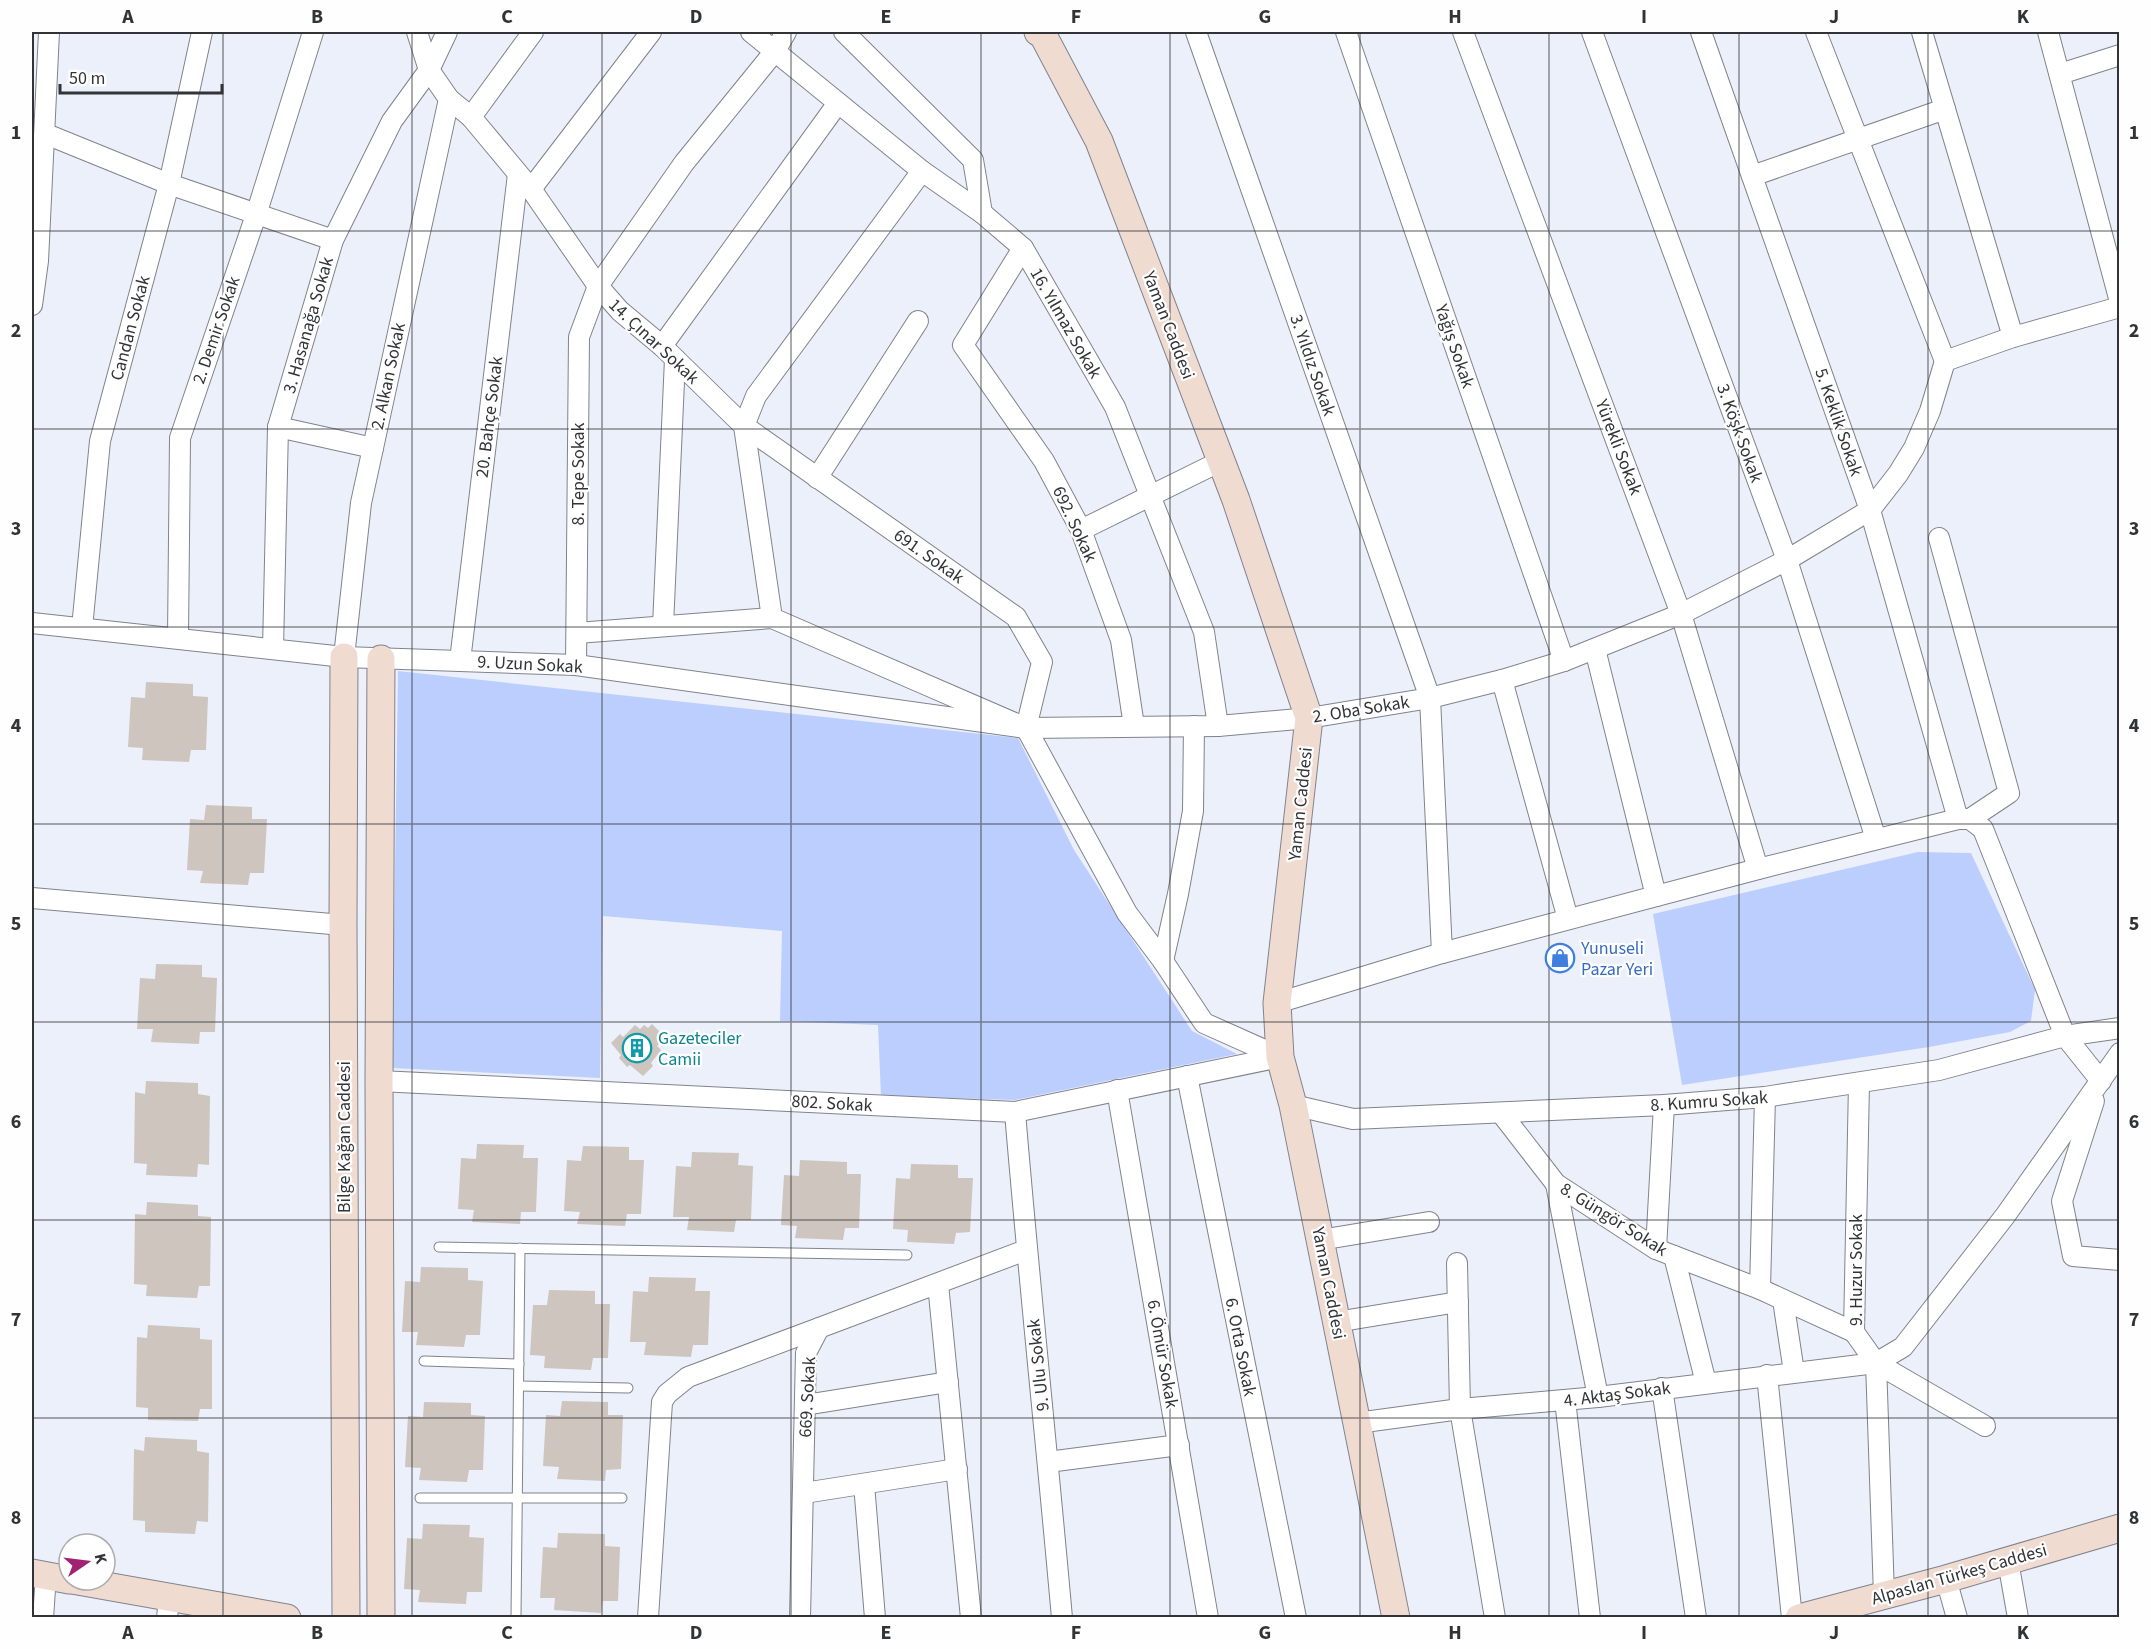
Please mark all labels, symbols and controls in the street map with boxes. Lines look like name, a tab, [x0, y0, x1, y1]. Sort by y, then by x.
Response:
text: A	[121, 3, 134, 31]
text: B	[311, 3, 323, 31]
text: C	[501, 3, 513, 31]
text: D	[690, 3, 702, 31]
text: E	[881, 3, 891, 31]
text: F	[1071, 3, 1081, 31]
text: G	[1259, 3, 1271, 31]
text: H	[1448, 3, 1462, 31]
text: I	[1641, 3, 1647, 31]
text: J	[1829, 3, 1839, 31]
text: K	[2017, 3, 2030, 31]
scale bar	[60, 57, 222, 95]
text: 50 m	[69, 66, 105, 91]
text: 1	[11, 119, 21, 147]
text: 1	[2129, 119, 2139, 147]
street label: 3. Hasanağa Sokak	[277, 254, 340, 396]
street label: 16. Yılmaz Sokak	[1024, 263, 1107, 383]
street label: Yaman Caddesi	[1136, 267, 1201, 383]
street label: Candan Sokak	[104, 273, 157, 383]
street label: 2. Demir Sokak	[186, 273, 247, 387]
street label: 14. Çınar Sokak	[603, 293, 704, 390]
street label: Yağış Sokak	[1428, 300, 1481, 392]
street label: 3. Yıldız Sokak	[1284, 311, 1342, 419]
text: 2	[11, 317, 21, 345]
text: 2	[2129, 317, 2139, 345]
street label: 2. Alkan Sokak	[365, 320, 412, 432]
street label: 20. Bahçe Sokak	[470, 355, 509, 479]
street label: 5. Keklik Sokak	[1808, 365, 1869, 480]
street label: 3. Köşk Sokak	[1710, 380, 1769, 486]
street label: Yürekli Sokak	[1589, 395, 1648, 499]
street label: 8. Tepe Sokak	[566, 422, 591, 526]
street label: 692. Sokak	[1046, 482, 1103, 566]
text: 3	[11, 515, 21, 543]
text: 3	[2129, 515, 2139, 543]
street label: 691. Sokak	[888, 523, 969, 590]
street label: 9. Uzun Sokak	[477, 649, 583, 680]
street label: 2. Oba Sokak	[1311, 690, 1411, 729]
text: 4	[11, 712, 22, 740]
text: 4	[2129, 712, 2140, 740]
street label: Yaman Caddesi	[1282, 746, 1319, 863]
text: 5	[11, 910, 21, 938]
text: 5	[2129, 910, 2139, 938]
place label: Yunuseli Pazar Yeri	[1580, 936, 1653, 982]
shop icon: Yunuseli Pazar Yeri	[1544, 942, 1576, 974]
place label: Gazeteciler Camii	[658, 1026, 742, 1072]
building icon: Gazeteciler Camii	[621, 1032, 653, 1064]
street label: Bilge Kağan Caddesi	[332, 1061, 357, 1213]
street label: 8. Kumru Sokak	[1649, 1085, 1769, 1118]
street label: 802. Sokak	[791, 1089, 873, 1118]
text: 6	[11, 1108, 21, 1136]
text: 6	[2129, 1108, 2139, 1136]
street label: 8. Güngör Sokak	[1555, 1176, 1672, 1262]
street label: 9. Huzur Sokak	[1844, 1214, 1869, 1326]
street label: Yaman Caddesi	[1305, 1224, 1352, 1341]
street label: 6. Orta Sokak	[1219, 1296, 1262, 1398]
street label: 6. Ömür Sokak	[1141, 1298, 1184, 1410]
text: 7	[11, 1306, 21, 1334]
text: 7	[2129, 1306, 2139, 1334]
street label: 9. Ulu Sokak	[1021, 1317, 1056, 1412]
street label: 669. Sokak	[793, 1356, 822, 1438]
street label: 4. Aktaş Sokak	[1562, 1376, 1672, 1413]
text: 8	[11, 1504, 21, 1532]
text: 8	[2129, 1504, 2139, 1532]
north arrow	[57, 1532, 117, 1592]
street label: Alpaslan Türkeş Caddesi	[1868, 1537, 2050, 1612]
text: K	[89, 1551, 112, 1566]
text: A	[121, 1619, 134, 1647]
text: B	[311, 1619, 323, 1647]
text: C	[501, 1619, 513, 1647]
text: D	[690, 1619, 702, 1647]
text: E	[881, 1619, 891, 1647]
text: F	[1071, 1619, 1081, 1647]
text: G	[1259, 1619, 1271, 1647]
text: H	[1448, 1619, 1462, 1647]
text: I	[1641, 1619, 1647, 1647]
text: J	[1829, 1619, 1839, 1647]
text: K	[2017, 1619, 2030, 1647]

